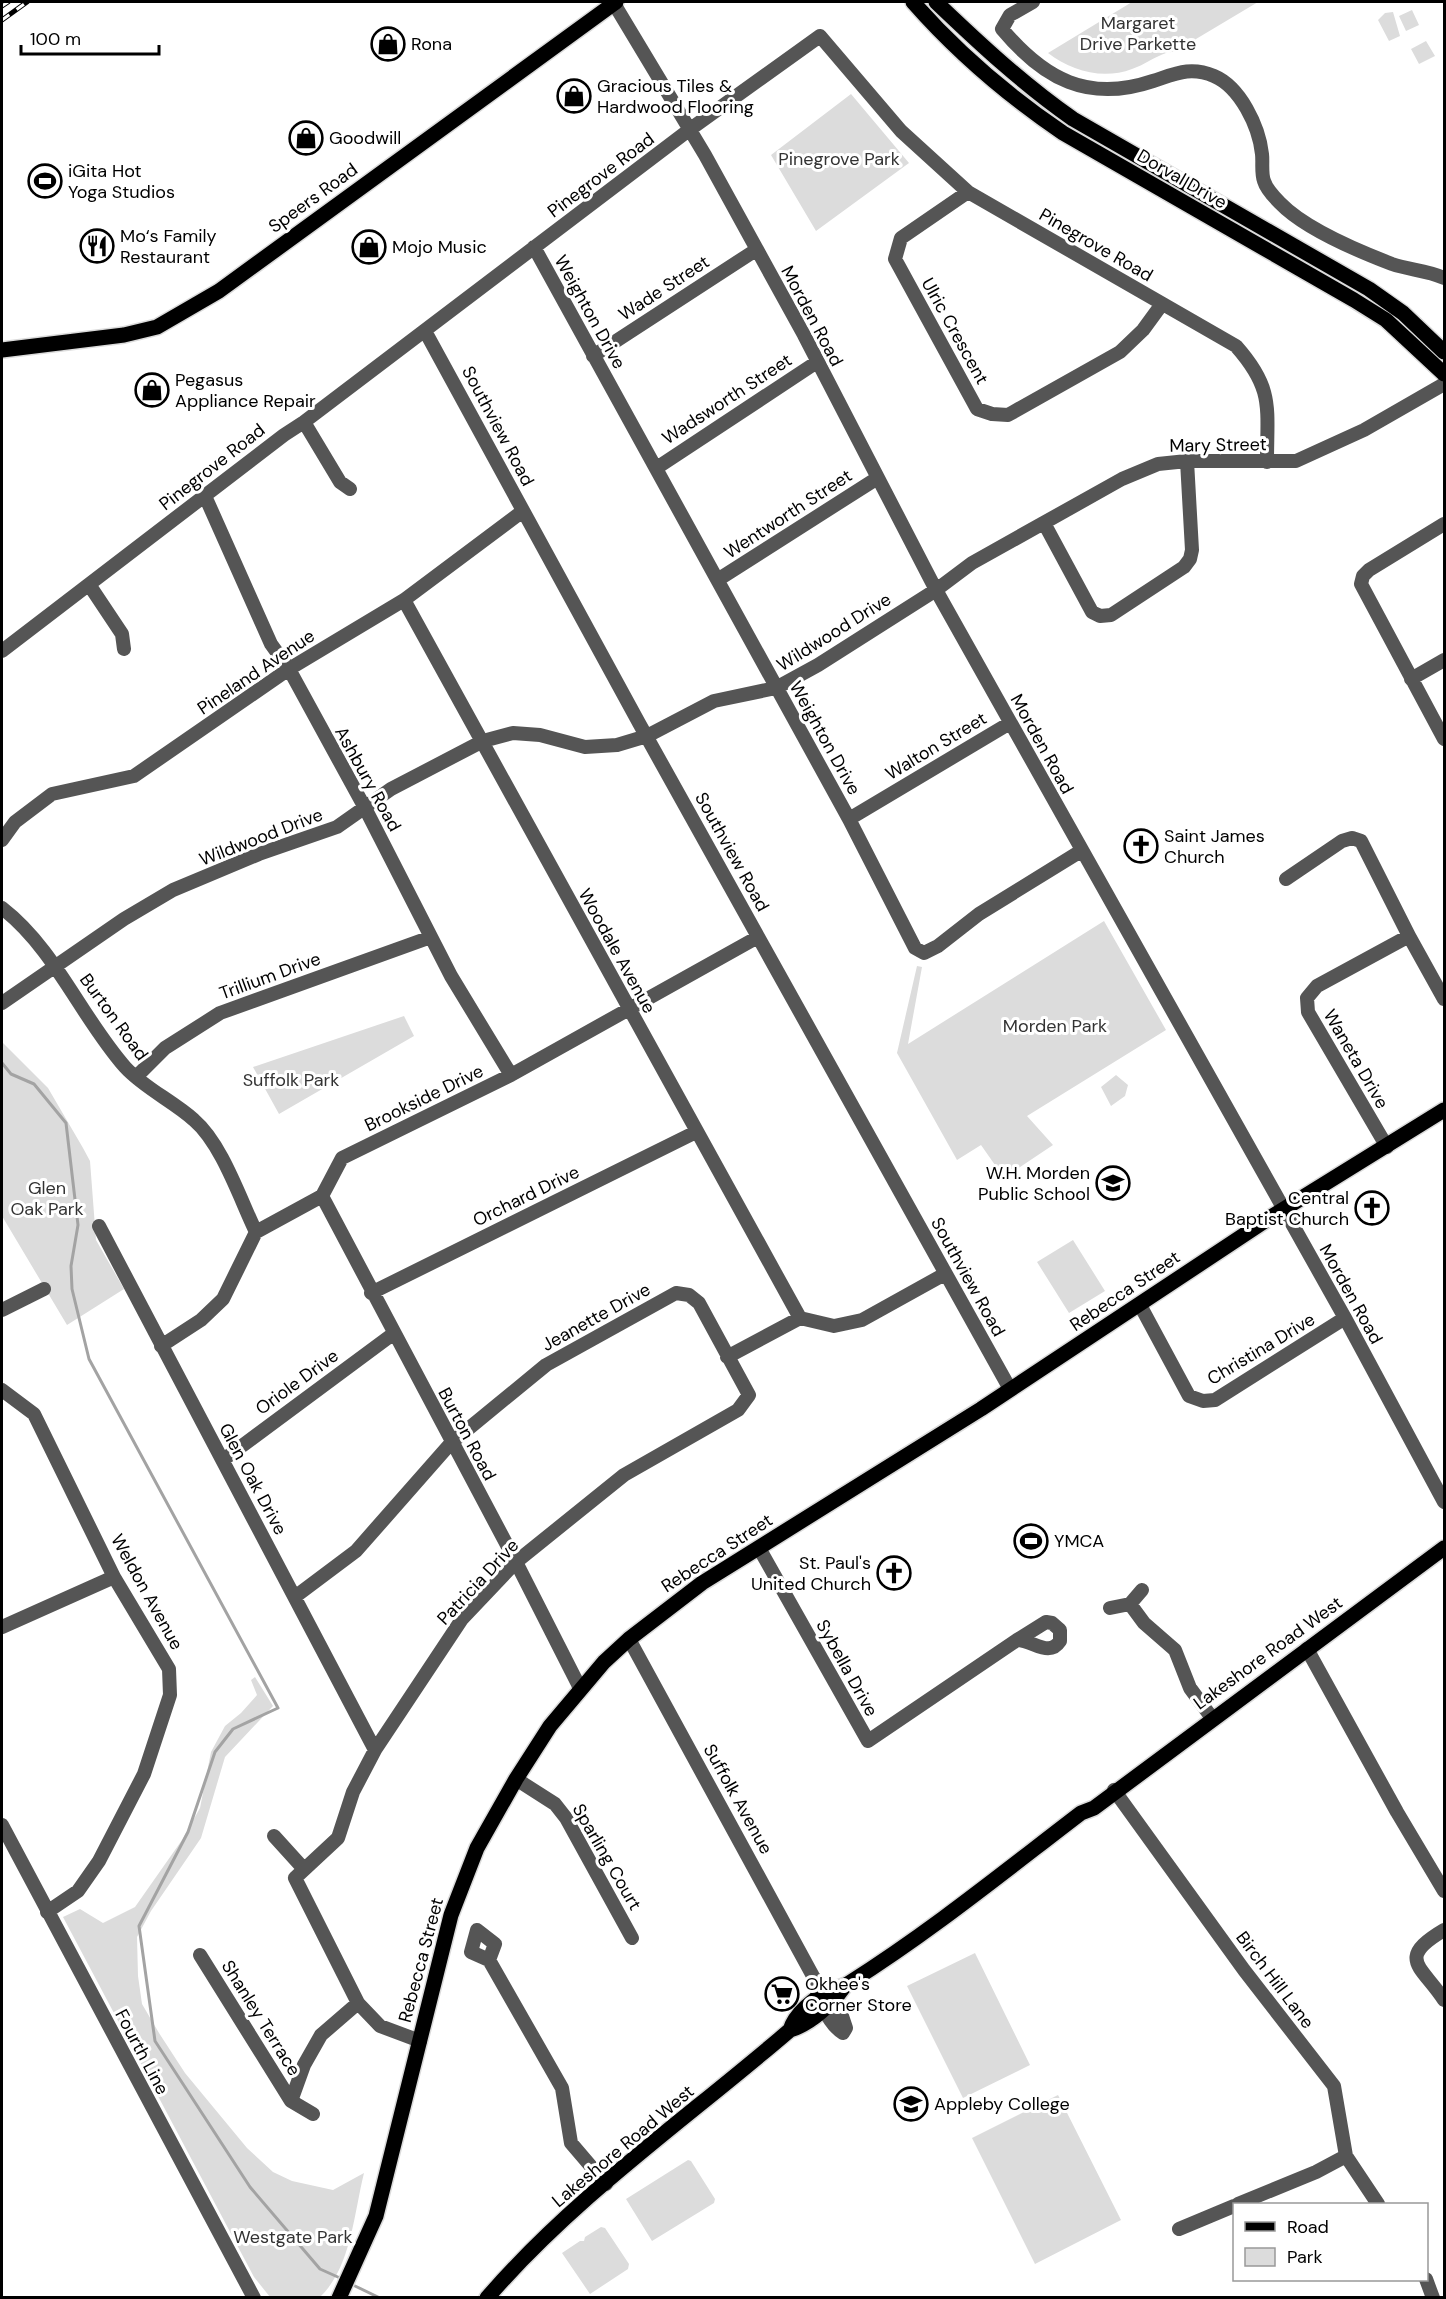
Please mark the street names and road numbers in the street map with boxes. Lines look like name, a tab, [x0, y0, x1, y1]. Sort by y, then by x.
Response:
street label: Pinegrove Road	[543, 127, 659, 223]
street label: Dorval Drive	[1133, 144, 1231, 214]
street label: Speers Road	[264, 158, 362, 238]
street label: Pinegrove Road	[1035, 203, 1157, 287]
street label: Wade Street	[614, 250, 714, 326]
street label: Weighton Drive	[549, 251, 631, 373]
street label: Morden Road	[775, 262, 849, 370]
street label: Ulric Crescent	[916, 273, 994, 389]
street label: Wadsworth Street	[657, 348, 797, 450]
street label: Southview Road	[456, 362, 540, 490]
street label: Pinegrove Road	[154, 418, 270, 516]
street label: Mary Street	[1169, 432, 1267, 458]
street label: Wentworth Street	[719, 464, 857, 564]
street label: Wildwood Drive	[772, 587, 896, 677]
street label: Pineland Avenue	[193, 624, 319, 720]
street label: Weighton Drive	[784, 677, 866, 799]
street label: Morden Road	[1005, 690, 1079, 798]
street label: Walton Street	[881, 706, 991, 786]
street label: Ashbury Road	[329, 722, 407, 836]
street label: Southview Road	[689, 788, 775, 916]
street label: Wildwood Drive	[196, 802, 326, 872]
street label: Woodale Avenue	[573, 884, 661, 1018]
street label: Trillium Drive	[216, 947, 324, 1005]
street label: Burton Road	[74, 969, 154, 1065]
street label: Waneta Drive	[1318, 1005, 1394, 1113]
street label: Brookside Drive	[361, 1059, 487, 1137]
street label: Orchard Drive	[469, 1160, 583, 1232]
street label: Southview Road	[925, 1213, 1011, 1341]
street label: Morden Road	[1314, 1240, 1388, 1348]
street label: Rebecca Street	[1065, 1245, 1185, 1337]
street label: Jeanette Drive	[537, 1277, 655, 1357]
street label: Christina Drive	[1203, 1307, 1319, 1391]
street label: Oriole Drive	[251, 1344, 343, 1420]
street label: Burton Road	[432, 1383, 502, 1485]
street label: Glen Oak Drive	[213, 1419, 293, 1539]
street label: Rebecca Street	[657, 1508, 777, 1598]
street label: Weldon Avenue	[105, 1530, 189, 1654]
street label: Patricia Drive	[432, 1534, 524, 1630]
street label: Lakeshore Road West	[1189, 1591, 1347, 1715]
street label: Sybella Drive	[811, 1615, 883, 1721]
street label: Suffolk Avenue	[698, 1740, 778, 1858]
street label: Sparling Court	[567, 1799, 647, 1915]
street label: Rebecca Street	[393, 1895, 449, 2025]
street label: Birch Hill Lane	[1230, 1926, 1320, 2034]
street label: Shanley Terrace	[216, 1956, 306, 2080]
street label: Fourth Line	[109, 2005, 175, 2099]
street label: Lakeshore Road West	[547, 2079, 699, 2213]

